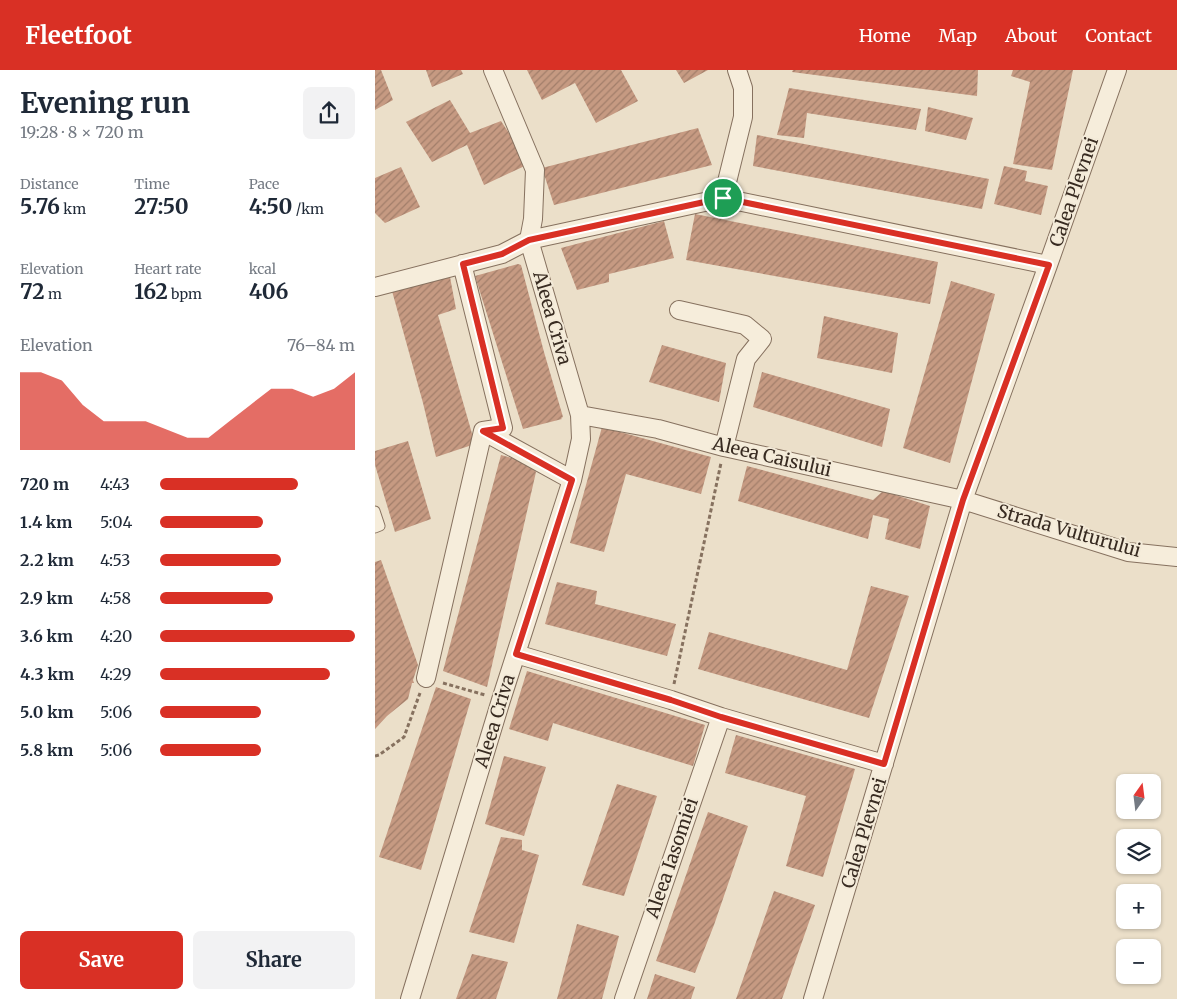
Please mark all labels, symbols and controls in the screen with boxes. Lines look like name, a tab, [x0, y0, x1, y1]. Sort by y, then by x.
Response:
text: Fleetfoot	[25, 20, 132, 51]
text: Home	[859, 24, 911, 47]
text: Map	[939, 24, 977, 47]
text: About	[1005, 24, 1057, 47]
text: Contact	[1085, 24, 1152, 47]
text: Evening run	[20, 85, 190, 121]
button: share	[303, 87, 355, 139]
text: 19:28 · 8 × 720 m	[20, 122, 144, 142]
street label: Calea Plevnei	[1044, 134, 1103, 250]
text: Distance	[20, 175, 79, 193]
text: Time	[134, 175, 170, 193]
text: Pace	[249, 175, 279, 193]
pin	[702, 177, 744, 219]
icon: arrive	[709, 184, 737, 212]
text: 5.76	[20, 193, 60, 220]
text: 27:50	[134, 193, 189, 220]
text: 4:50	[249, 193, 292, 220]
text: km	[60, 200, 86, 218]
text: /km	[292, 200, 324, 218]
text: Elevation	[20, 260, 84, 278]
text: Heart rate	[134, 260, 201, 278]
text: kcal	[249, 260, 276, 278]
street label: Aleea Criva	[528, 267, 577, 368]
text: 72	[20, 278, 45, 305]
text: 162	[134, 278, 168, 305]
text: 406	[249, 278, 289, 305]
text: m	[45, 285, 62, 303]
text: bpm	[168, 285, 202, 303]
text: Elevation	[20, 335, 93, 355]
text: 76–84 m	[287, 335, 355, 355]
street label: Aleea Caisului	[709, 431, 834, 481]
text: 720 m	[20, 474, 69, 494]
text: 4:43	[100, 474, 130, 494]
street label: Strada Vulturului	[995, 499, 1144, 562]
text: 1.4 km	[20, 512, 72, 532]
text: 5:04	[100, 512, 132, 532]
text: 2.2 km	[20, 550, 74, 570]
text: 4:53	[100, 550, 130, 570]
text: 2.9 km	[20, 588, 73, 608]
text: 4:58	[100, 588, 131, 608]
text: 3.6 km	[20, 626, 73, 646]
text: 4:20	[100, 626, 132, 646]
text: 4.3 km	[20, 664, 74, 684]
text: 4:29	[100, 664, 132, 684]
street label: Aleea Criva	[469, 671, 520, 771]
text: 5.0 km	[20, 702, 74, 722]
text: 5:06	[100, 702, 132, 722]
text: 5.8 km	[20, 740, 73, 760]
text: 5:06	[100, 740, 132, 760]
north arrow	[1116, 774, 1161, 819]
map controls	[1116, 774, 1161, 984]
street label: Calea Plevnei	[836, 775, 891, 891]
street label: Aleea Iasomiei	[640, 794, 703, 922]
button: layers	[1116, 829, 1161, 874]
button: +	[1116, 884, 1161, 929]
button: Save	[20, 931, 183, 989]
button: Share	[193, 931, 355, 989]
button: −	[1116, 939, 1161, 984]

